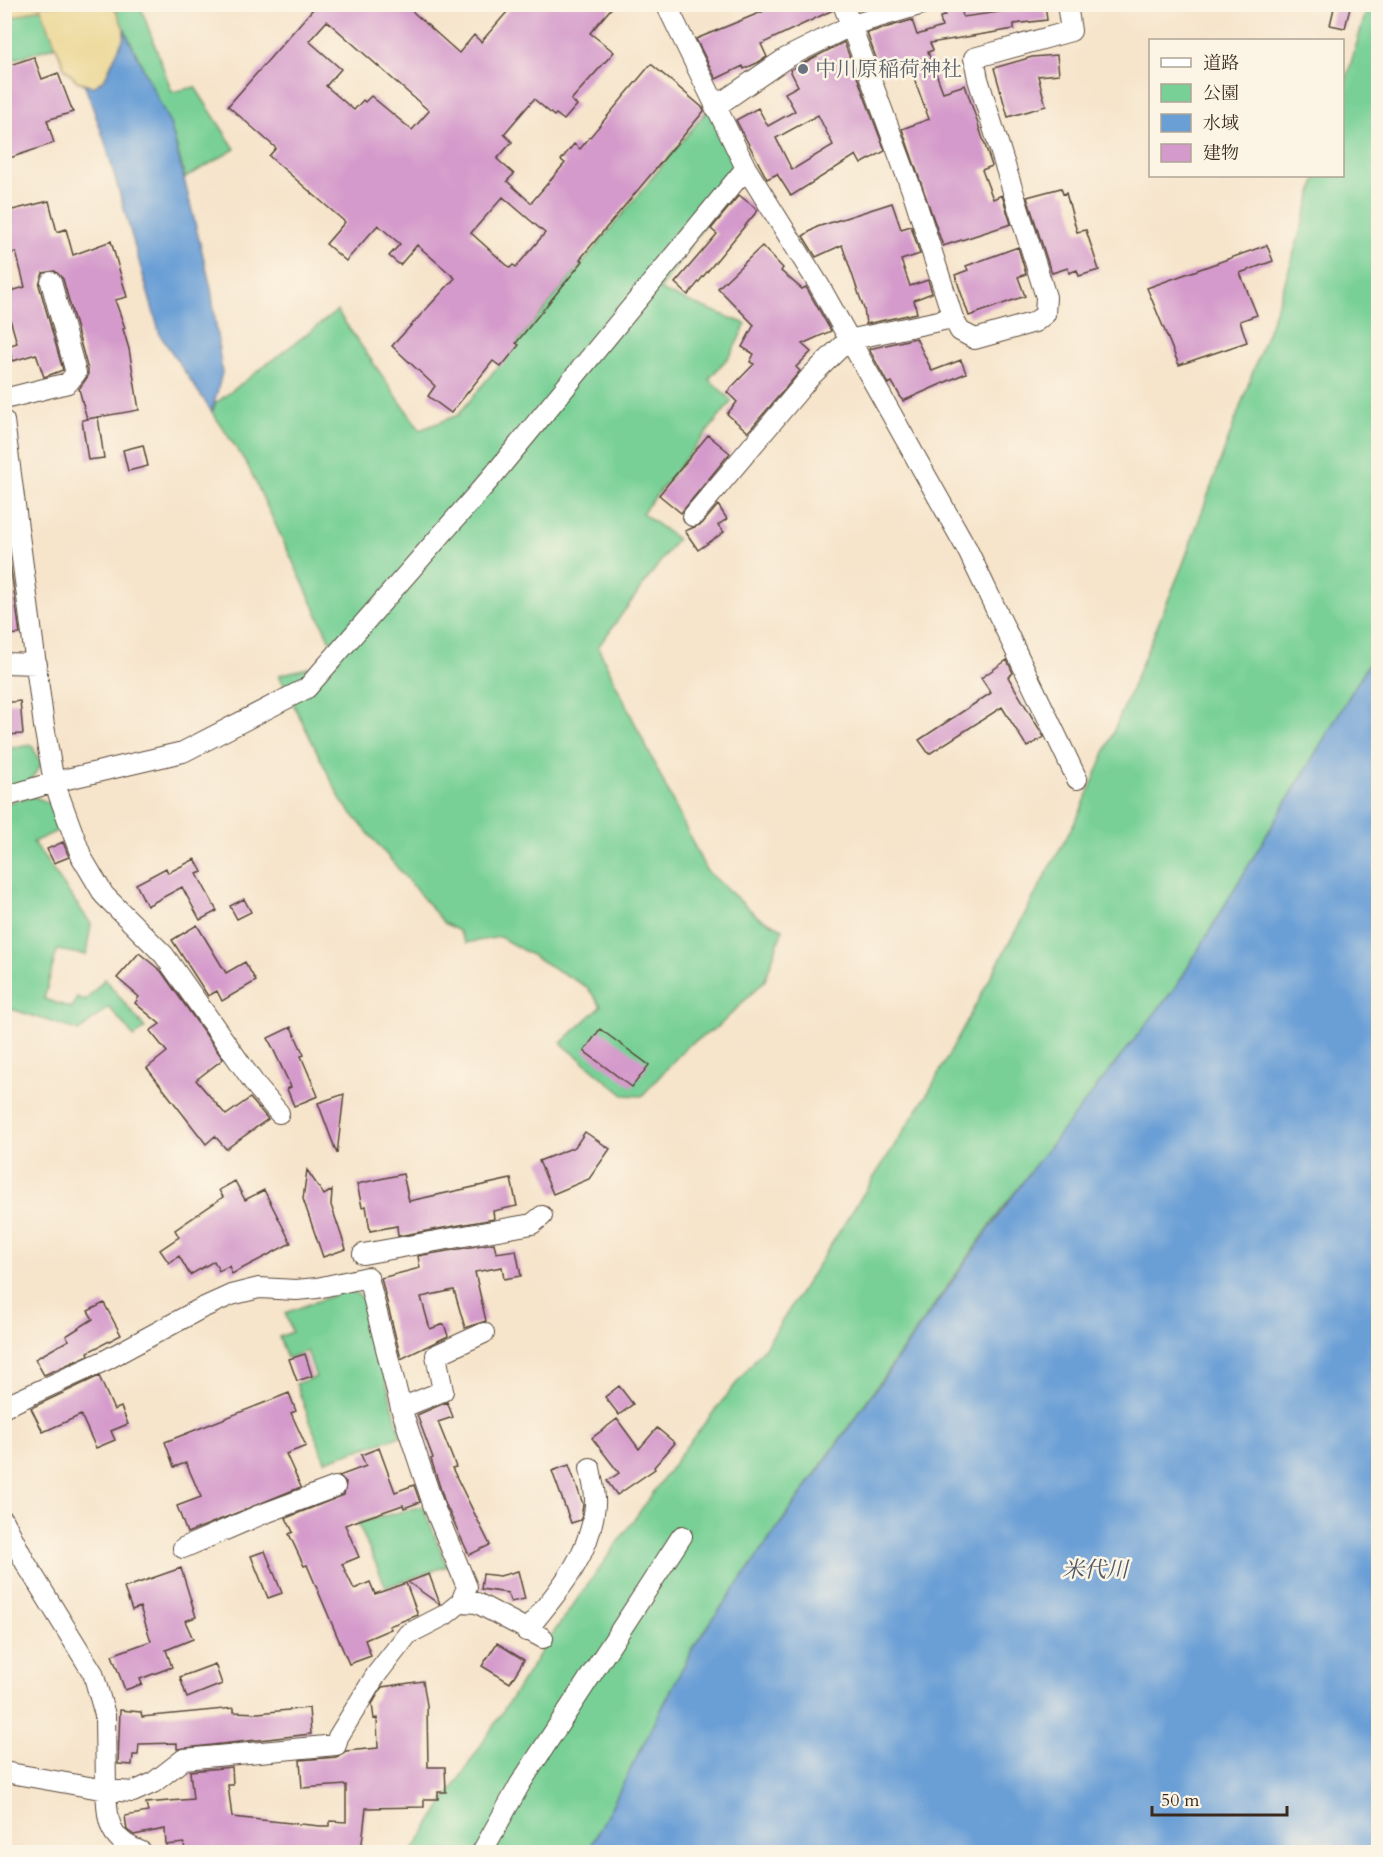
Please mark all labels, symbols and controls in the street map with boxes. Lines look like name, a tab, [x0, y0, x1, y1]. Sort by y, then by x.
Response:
legend	[1149, 39, 1344, 177]
text: 道路	[1203, 51, 1239, 76]
place label: 中川原稲荷神社	[815, 55, 962, 84]
marker: 中川原稲荷神社	[796, 62, 810, 76]
text: 公園	[1203, 81, 1239, 106]
text: 水域	[1203, 111, 1239, 136]
text: 建物	[1203, 141, 1239, 166]
water label: 米代川	[1062, 1555, 1130, 1585]
scale bar	[1152, 1779, 1287, 1817]
text: 50 m	[1161, 1788, 1200, 1813]

